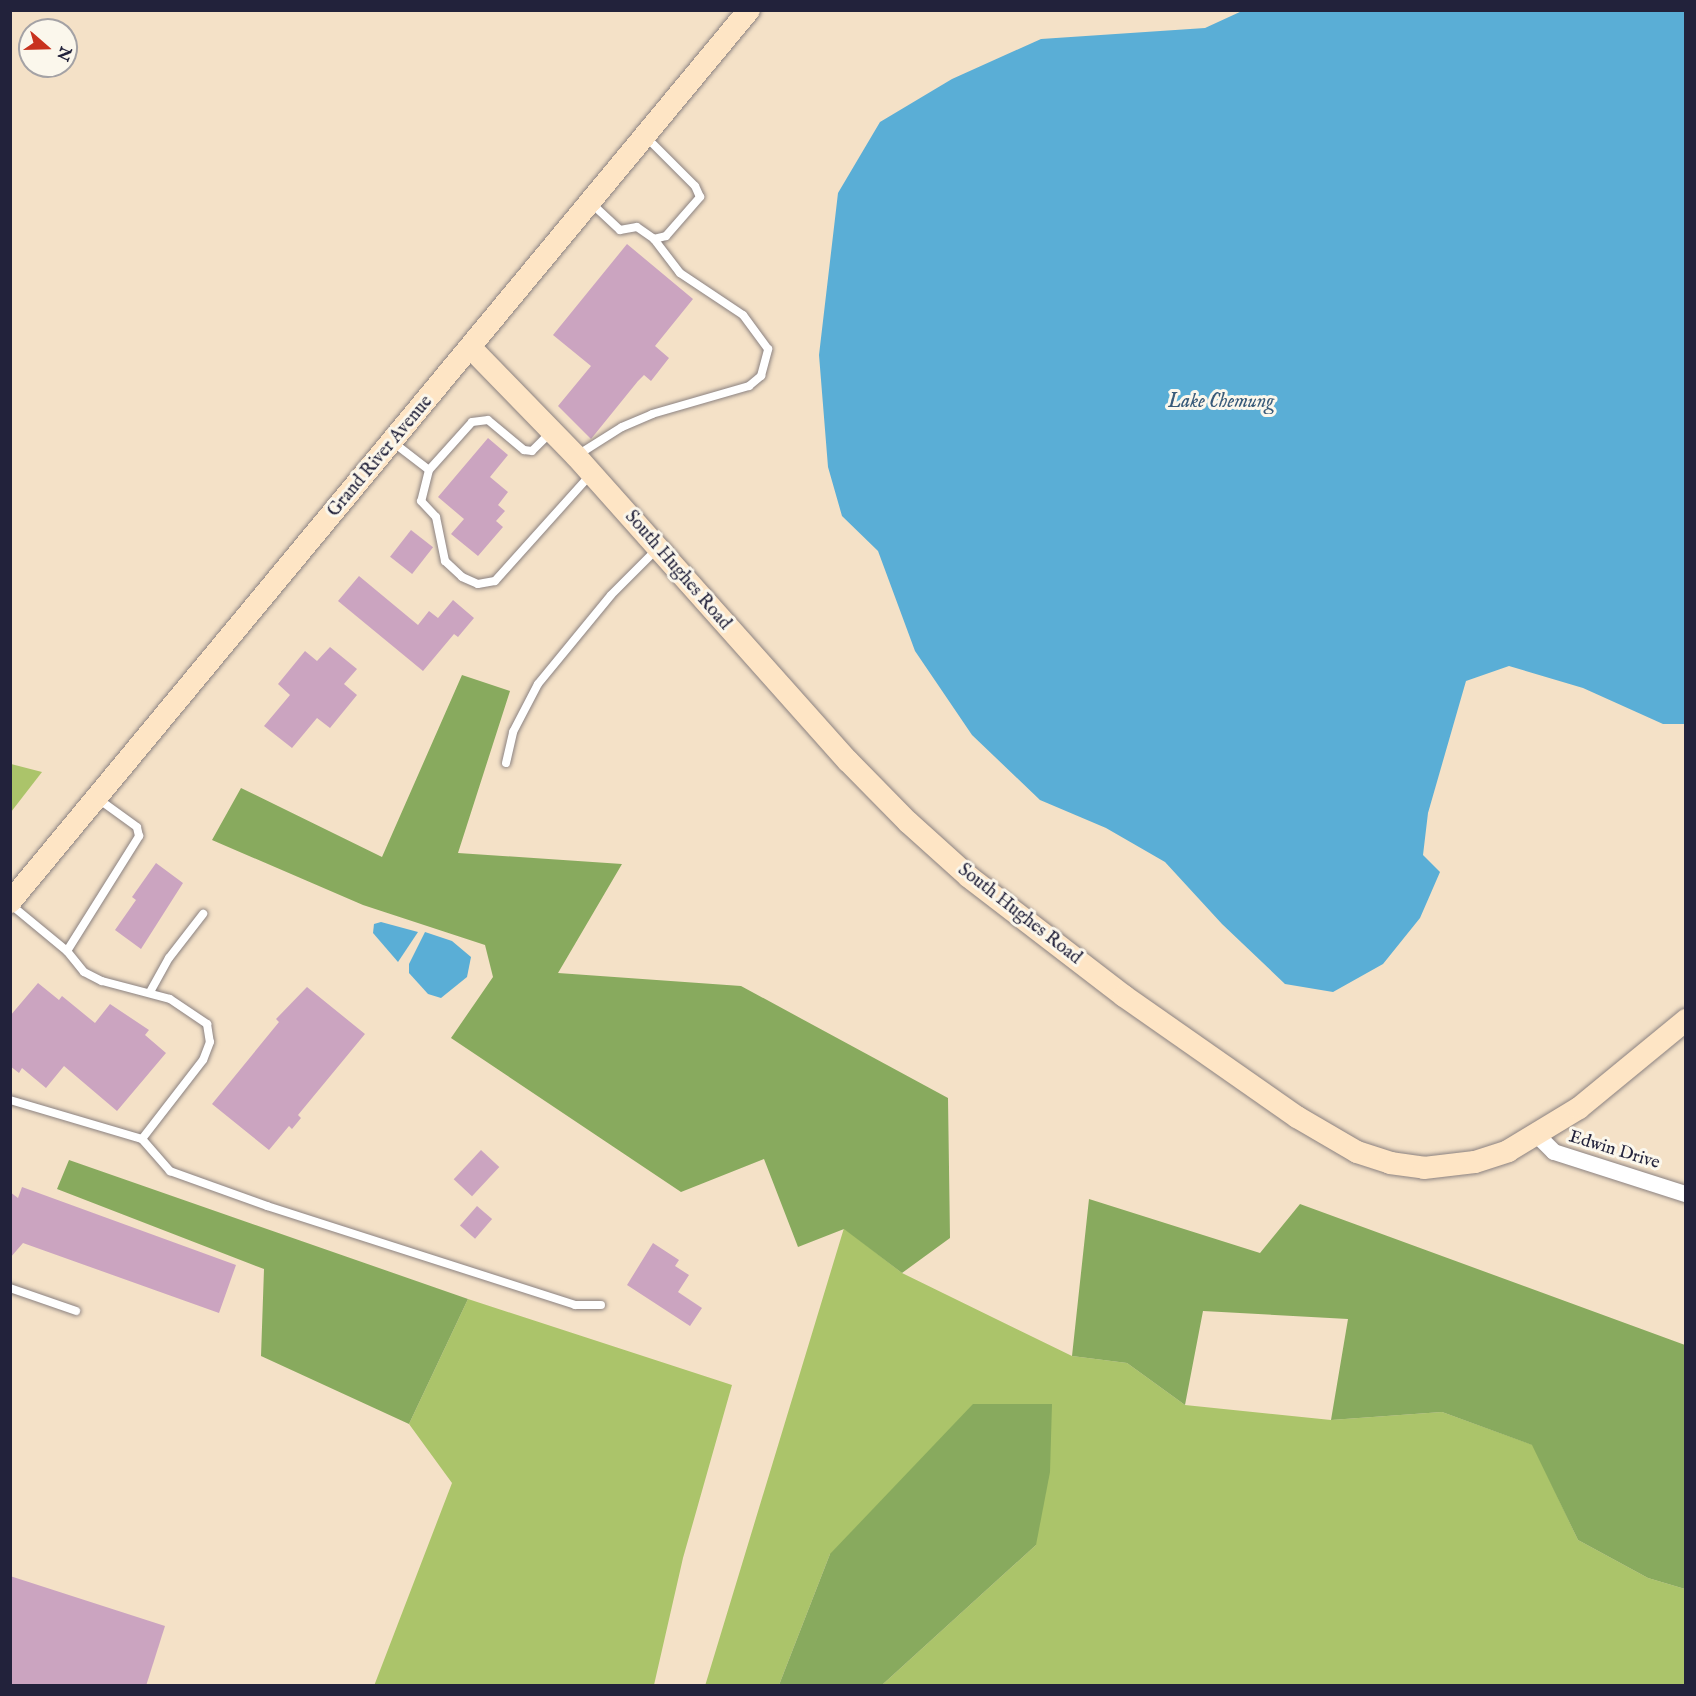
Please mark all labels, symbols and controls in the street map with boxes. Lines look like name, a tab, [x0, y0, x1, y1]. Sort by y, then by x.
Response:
north arrow	[18, 18, 78, 78]
text: N	[51, 44, 75, 63]
water label: Lake Chemung	[1168, 389, 1274, 413]
street label: Grand River Avenue	[324, 392, 438, 522]
street label: South Hughes Road	[619, 507, 735, 635]
street label: South Hughes Road	[953, 860, 1085, 970]
street label: Edwin Drive	[1566, 1127, 1662, 1175]

